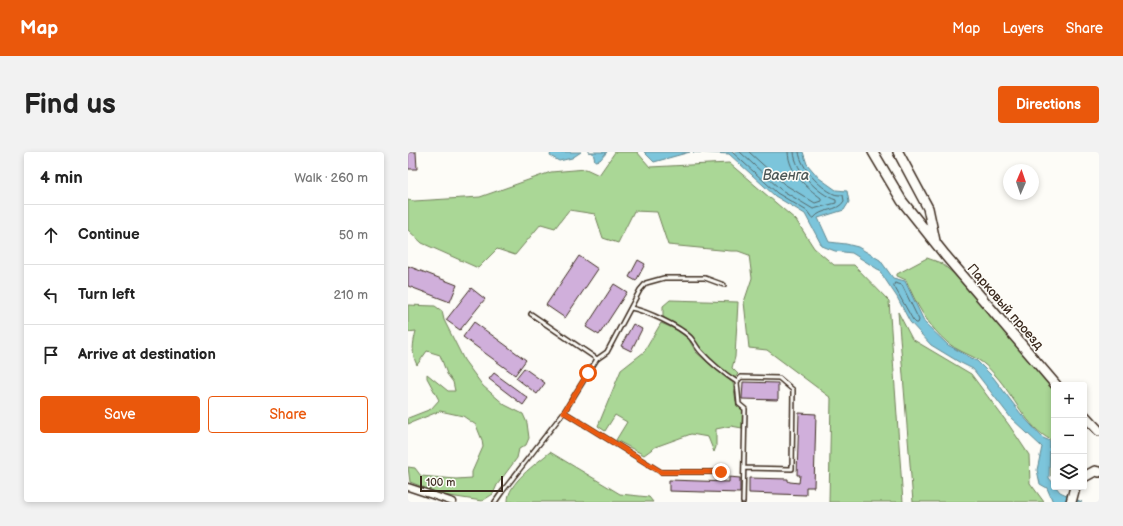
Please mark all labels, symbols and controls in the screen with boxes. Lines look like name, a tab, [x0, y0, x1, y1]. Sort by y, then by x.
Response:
text: Map	[20, 17, 58, 40]
text: Map	[952, 20, 980, 37]
text: Layers	[1002, 20, 1044, 37]
text: Share	[1066, 20, 1103, 37]
button: Directions	[998, 86, 1099, 123]
text: Find us	[24, 88, 116, 121]
north arrow	[1003, 164, 1039, 200]
water label: Ваенга	[763, 167, 809, 184]
text: 4 min	[40, 168, 83, 188]
text: Walk · 260 m	[294, 170, 368, 186]
icon: ahead	[40, 224, 62, 246]
text: Continue	[78, 225, 140, 244]
text: 50 m	[339, 227, 368, 243]
street label: Парковый проезд	[964, 261, 1047, 353]
icon: left	[40, 284, 62, 306]
text: Turn left	[78, 285, 135, 304]
text: 210 m	[334, 287, 368, 303]
icon: arrive	[40, 344, 62, 366]
text: Arrive at destination	[78, 345, 216, 364]
route start	[579, 364, 597, 382]
map controls	[1051, 382, 1087, 490]
button: +	[1051, 382, 1087, 418]
button: Save	[40, 396, 200, 433]
button: Share	[208, 396, 368, 433]
button: −	[1051, 418, 1087, 454]
button: layers	[1051, 454, 1087, 490]
route end	[712, 463, 730, 481]
scale bar	[420, 474, 503, 493]
text: 100 m	[426, 476, 455, 489]

